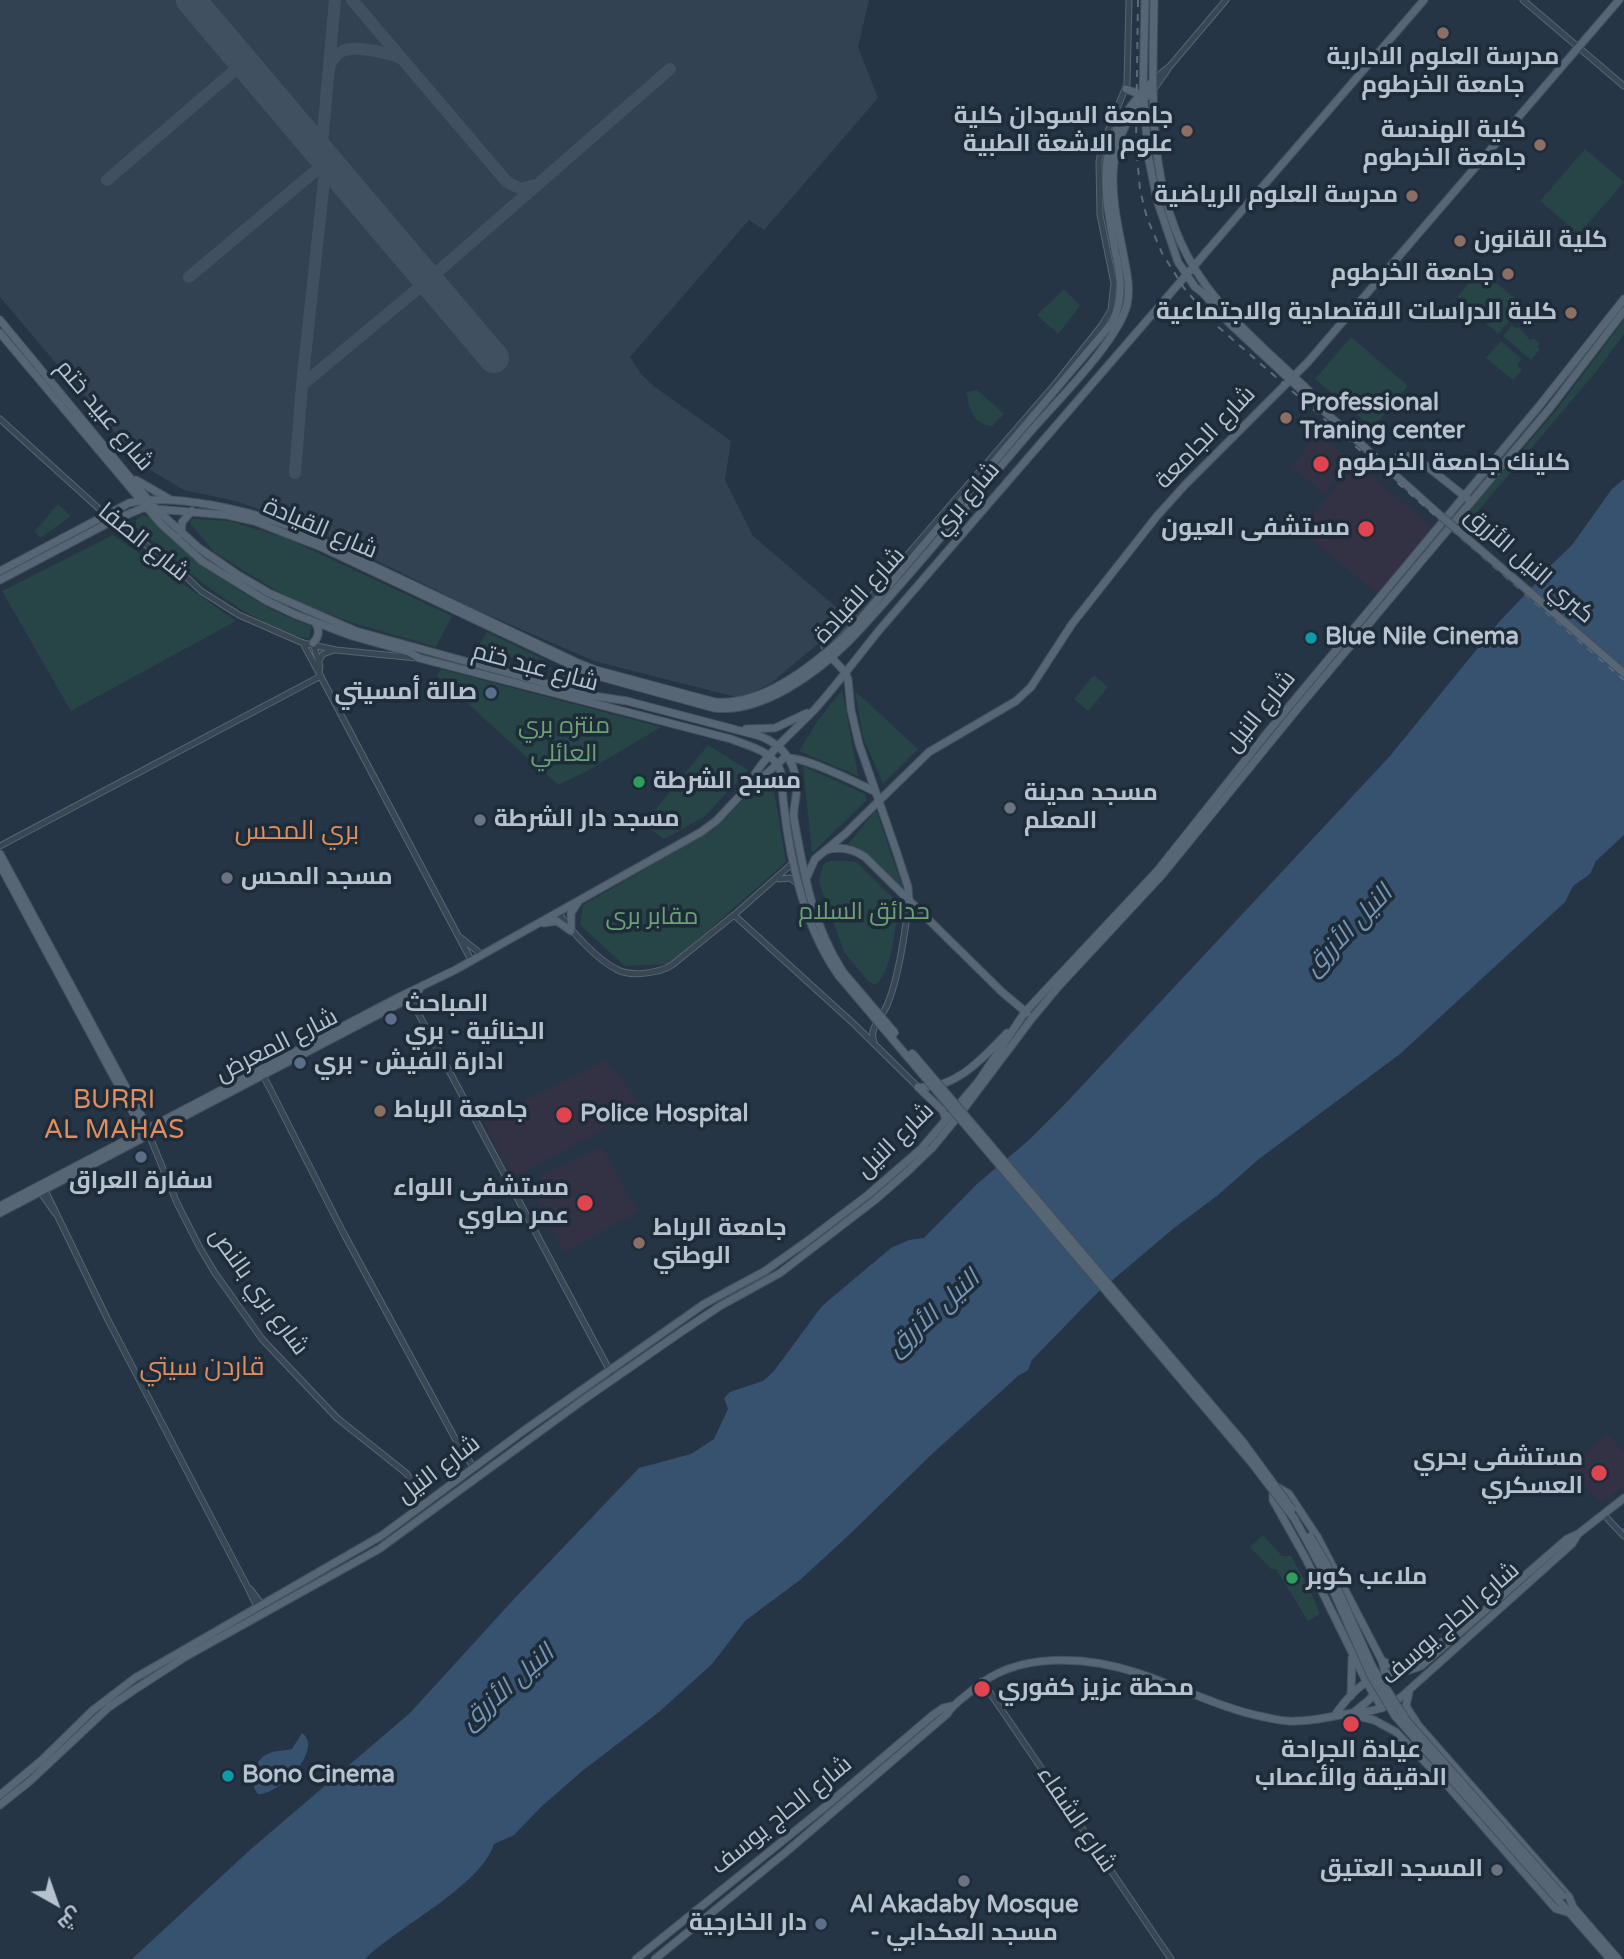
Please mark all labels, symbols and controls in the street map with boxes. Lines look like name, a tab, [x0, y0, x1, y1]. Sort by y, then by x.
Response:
marker: مدرسة العلوم الادارية جامعة الخرطوم	[1435, 25, 1451, 41]
place label: مدرسة العلوم الادارية جامعة الخرطوم	[1327, 44, 1559, 100]
place label: جامعة السودان كلية علوم الاشعة الطبية	[954, 103, 1173, 159]
place label: كلية الهندسة جامعة الخرطوم	[1363, 117, 1526, 173]
marker: جامعة السودان كلية علوم الاشعة الطبية	[1179, 123, 1195, 139]
marker: كلية الهندسة جامعة الخرطوم	[1532, 137, 1548, 153]
place label: مدرسة العلوم الرياضية	[1154, 182, 1398, 210]
marker: مدرسة العلوم الرياضية	[1404, 188, 1420, 204]
place label: كلية القانون	[1474, 227, 1608, 255]
marker: كلية القانون	[1452, 233, 1468, 249]
place label: جامعة الخرطوم	[1331, 260, 1494, 288]
marker: جامعة الخرطوم	[1500, 266, 1516, 282]
place label: كلية الدراسات الاقتصادية والاجتماعية	[1156, 299, 1557, 327]
marker: كلية الدراسات الاقتصادية والاجتماعية	[1563, 305, 1579, 321]
street label: شارع عبيد ختم	[49, 355, 159, 477]
street label: شارع الجامعة	[1150, 381, 1262, 495]
place label: Professional Traning center	[1300, 390, 1465, 446]
marker: Professional Traning center	[1278, 410, 1294, 426]
place label: كلينك جامعة الخرطوم	[1337, 450, 1570, 478]
marker: كلينك جامعة الخرطوم	[1311, 454, 1331, 474]
street label: شارع بري	[927, 456, 1007, 542]
street label: شارع القيادة	[259, 492, 381, 566]
street label: شارع الصفا	[92, 498, 194, 588]
street label: كبري النيل الأزرق	[1458, 502, 1600, 630]
place label: مستشفى العيون	[1161, 515, 1350, 543]
marker: مستشفى العيون	[1356, 519, 1376, 539]
street label: شارع القيادة	[808, 542, 912, 650]
place label: Blue Nile Cinema	[1325, 624, 1519, 652]
marker: Blue Nile Cinema	[1303, 630, 1319, 646]
street label: شارع عبد ختم	[469, 637, 601, 699]
street label: شارع النيل	[1219, 665, 1303, 759]
place label: صالة أمسيتي	[335, 679, 477, 707]
marker: صالة أمسيتي	[483, 685, 499, 701]
park label: منتزه بري العائلي	[518, 713, 610, 769]
place label: مسبح الشرطة	[653, 768, 801, 796]
marker: مسبح الشرطة	[631, 774, 647, 790]
place label: مسجد مدينة المعلم	[1024, 780, 1158, 836]
marker: مسجد مدينة المعلم	[1002, 800, 1018, 816]
place label: مسجد دار الشرطة	[494, 806, 680, 834]
marker: مسجد دار الشرطة	[472, 812, 488, 828]
district label: بري المحس	[235, 816, 359, 848]
place label: مسجد المحس	[241, 864, 393, 892]
marker: مسجد المحس	[219, 870, 235, 886]
water label: النيل الأزرق	[1298, 879, 1400, 983]
park label: حدائق السلام	[798, 899, 930, 927]
park label: مقابر برى	[606, 904, 698, 932]
place label: المباحث الجنائية - بري	[405, 991, 545, 1047]
street label: شارع المعرض	[211, 1003, 343, 1089]
marker: المباحث الجنائية - بري	[383, 1011, 399, 1027]
place label: ادارة الفيش - بري	[314, 1049, 504, 1077]
marker: ادارة الفيش - بري	[292, 1055, 308, 1071]
district label: BURRI AL MAHAS	[37, 1085, 191, 1146]
place label: جامعة الرباط	[394, 1097, 528, 1125]
street label: شارع النيل	[851, 1097, 941, 1185]
place label: Police Hospital	[580, 1101, 749, 1129]
marker: جامعة الرباط	[372, 1103, 388, 1119]
marker: Police Hospital	[554, 1105, 574, 1125]
marker: سفارة العراق	[133, 1149, 149, 1165]
place label: سفارة العراق	[69, 1168, 213, 1196]
place label: مستشفى اللواء عمر صاوي	[393, 1175, 569, 1231]
marker: مستشفى اللواء عمر صاوي	[575, 1193, 595, 1213]
place label: جامعة الرباط الوطني	[653, 1215, 787, 1271]
street label: شارع بري بالنص	[202, 1223, 314, 1361]
marker: جامعة الرباط الوطني	[631, 1235, 647, 1251]
water label: النيل الأزرق	[881, 1264, 987, 1364]
district label: قاردن سيتي	[140, 1352, 264, 1384]
street label: شارع النيل	[392, 1429, 486, 1511]
place label: مستشفى بحري العسكري	[1413, 1445, 1583, 1501]
marker: مستشفى بحري العسكري	[1589, 1463, 1609, 1483]
street label: شارع الحاج يوسف	[1376, 1556, 1526, 1692]
place label: ملاعب كوبر	[1306, 1564, 1427, 1592]
marker: ملاعب كوبر	[1284, 1570, 1300, 1586]
water label: النيل الأزرق	[455, 1639, 561, 1737]
place label: محطة عزيز كفوري	[998, 1675, 1194, 1703]
marker: محطة عزيز كفوري	[972, 1679, 992, 1699]
marker: عيادة الجراحة الدقيقة والأعصاب	[1341, 1714, 1361, 1734]
place label: عيادة الجراحة الدقيقة والأعصاب	[1255, 1737, 1447, 1793]
street label: شارع الحاج يوسف	[706, 1750, 858, 1882]
street label: شارع الشفاء	[1030, 1761, 1122, 1879]
place label: Bono Cinema	[242, 1762, 395, 1790]
marker: Bono Cinema	[220, 1768, 236, 1784]
place label: المسجد العتيق	[1320, 1856, 1483, 1884]
marker: المسجد العتيق	[1489, 1862, 1505, 1878]
north arrow	[21, 1868, 91, 1938]
marker: Al Akadaby Mosque - مسجد العكدابي	[956, 1873, 972, 1889]
place label: Al Akadaby Mosque - مسجد العكدابي	[849, 1892, 1079, 1948]
text: ش	[53, 1903, 86, 1935]
place label: دار الخارجية	[689, 1910, 807, 1938]
marker: دار الخارجية	[813, 1916, 829, 1932]

